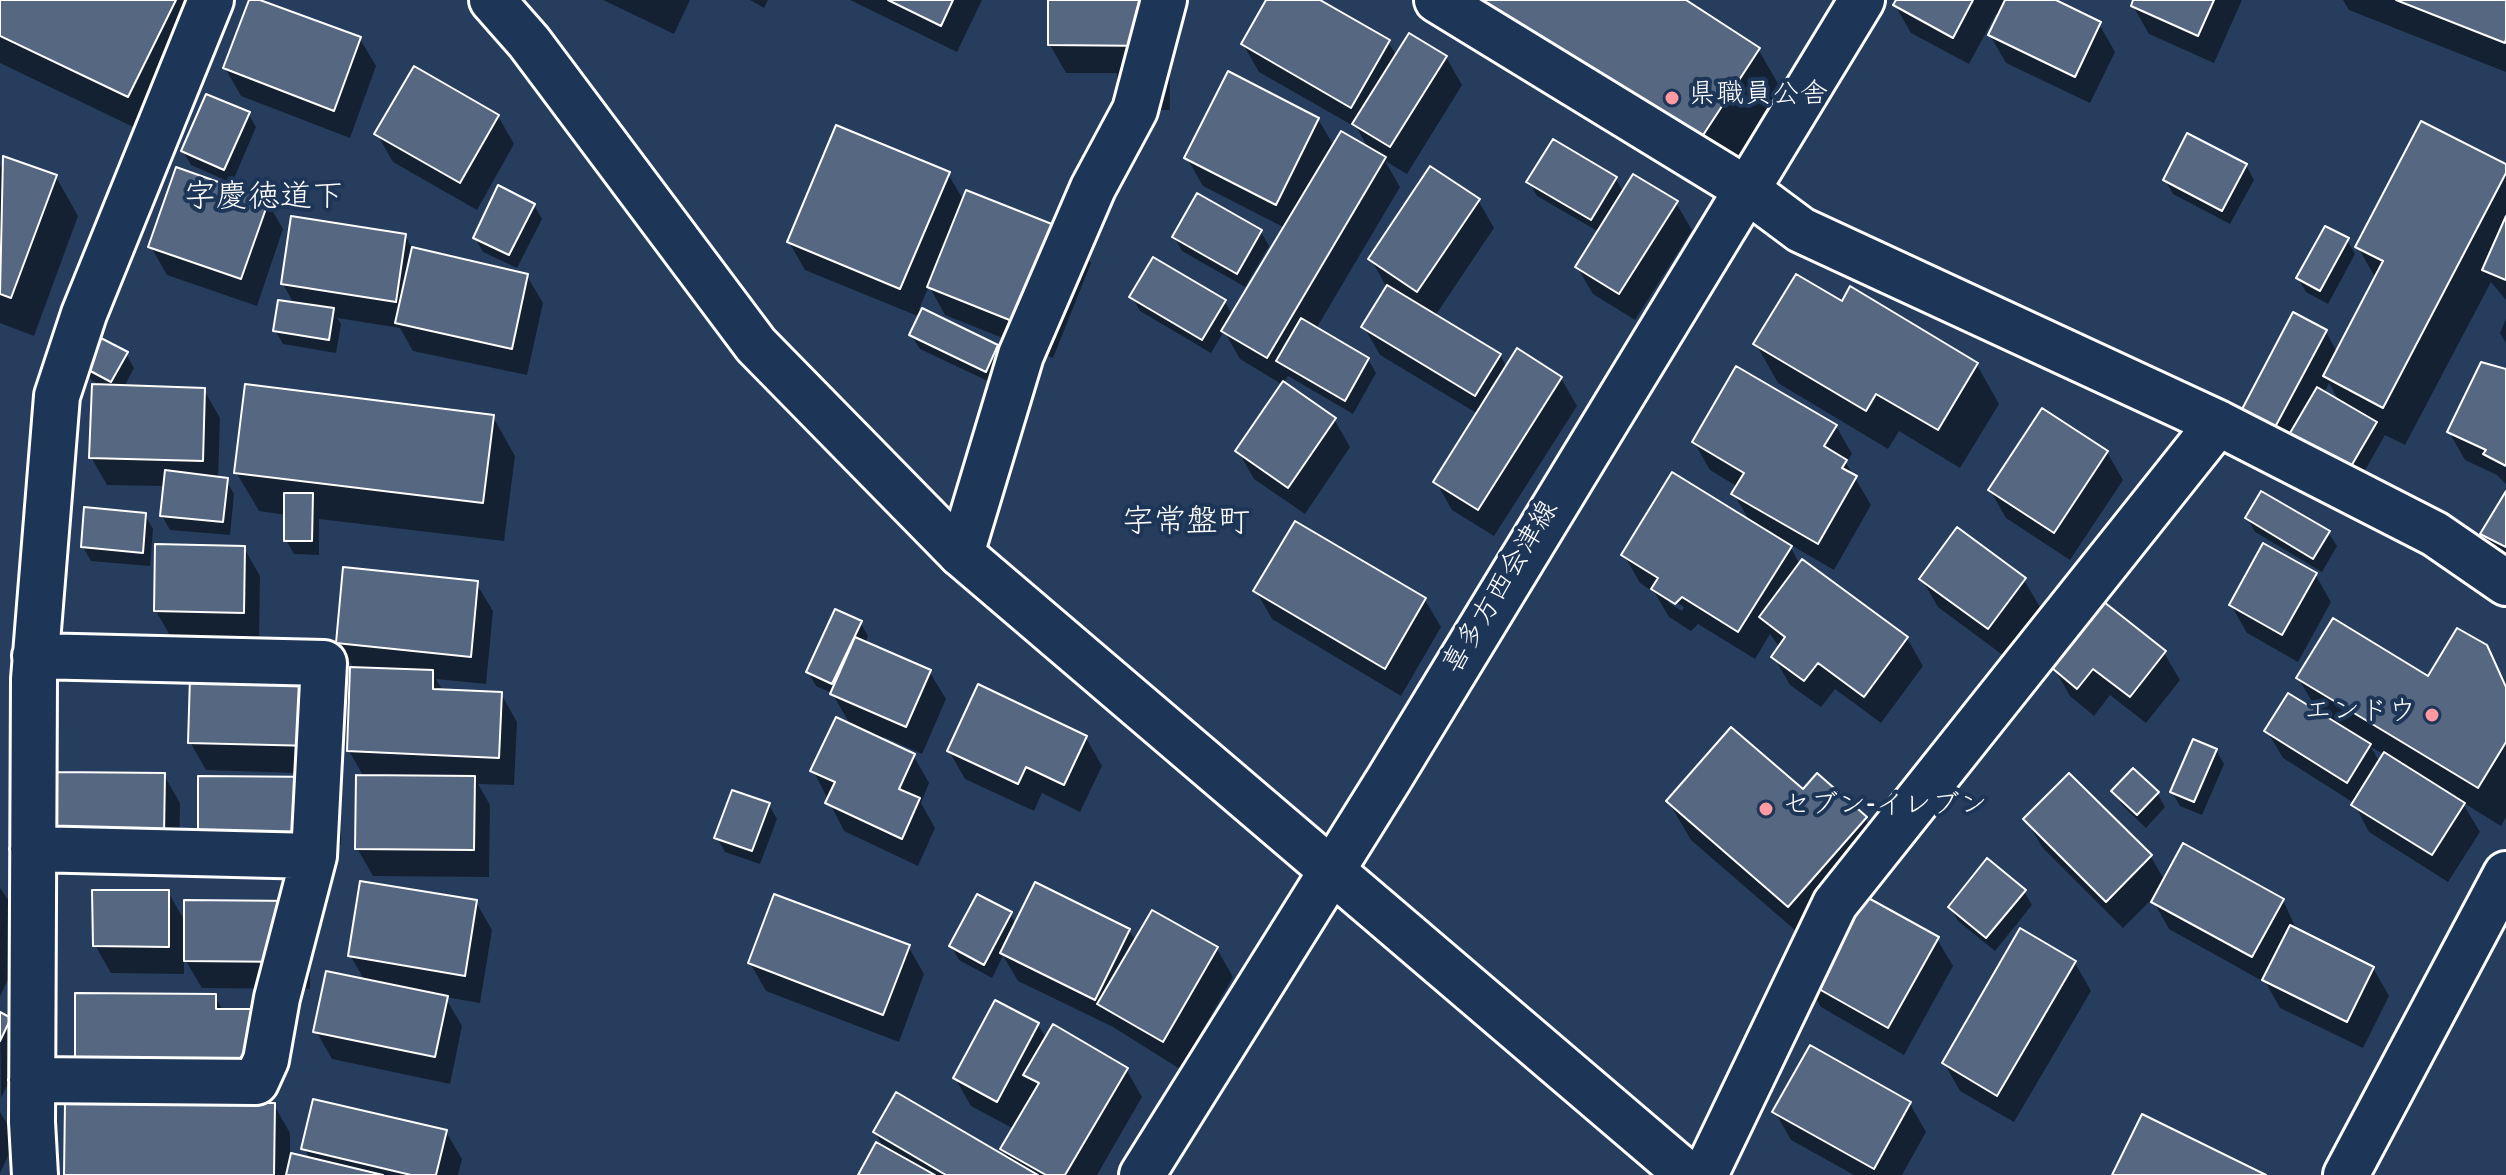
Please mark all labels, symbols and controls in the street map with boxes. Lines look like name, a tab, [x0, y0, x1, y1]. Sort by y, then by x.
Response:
place label: 県職員公舎	[1688, 81, 1828, 115]
marker: 県職員公舎	[1663, 89, 1681, 107]
district label: 字慶徳道下	[184, 183, 344, 221]
street label: 喜多方西会津線	[1439, 496, 1569, 682]
district label: 字常盤町	[1122, 508, 1250, 546]
place label: エンドウ	[2304, 698, 2416, 732]
marker: エンドウ	[2423, 706, 2441, 724]
place label: セブン-イレブン	[1782, 792, 1988, 826]
marker: セブン-イレブン	[1757, 800, 1775, 818]

